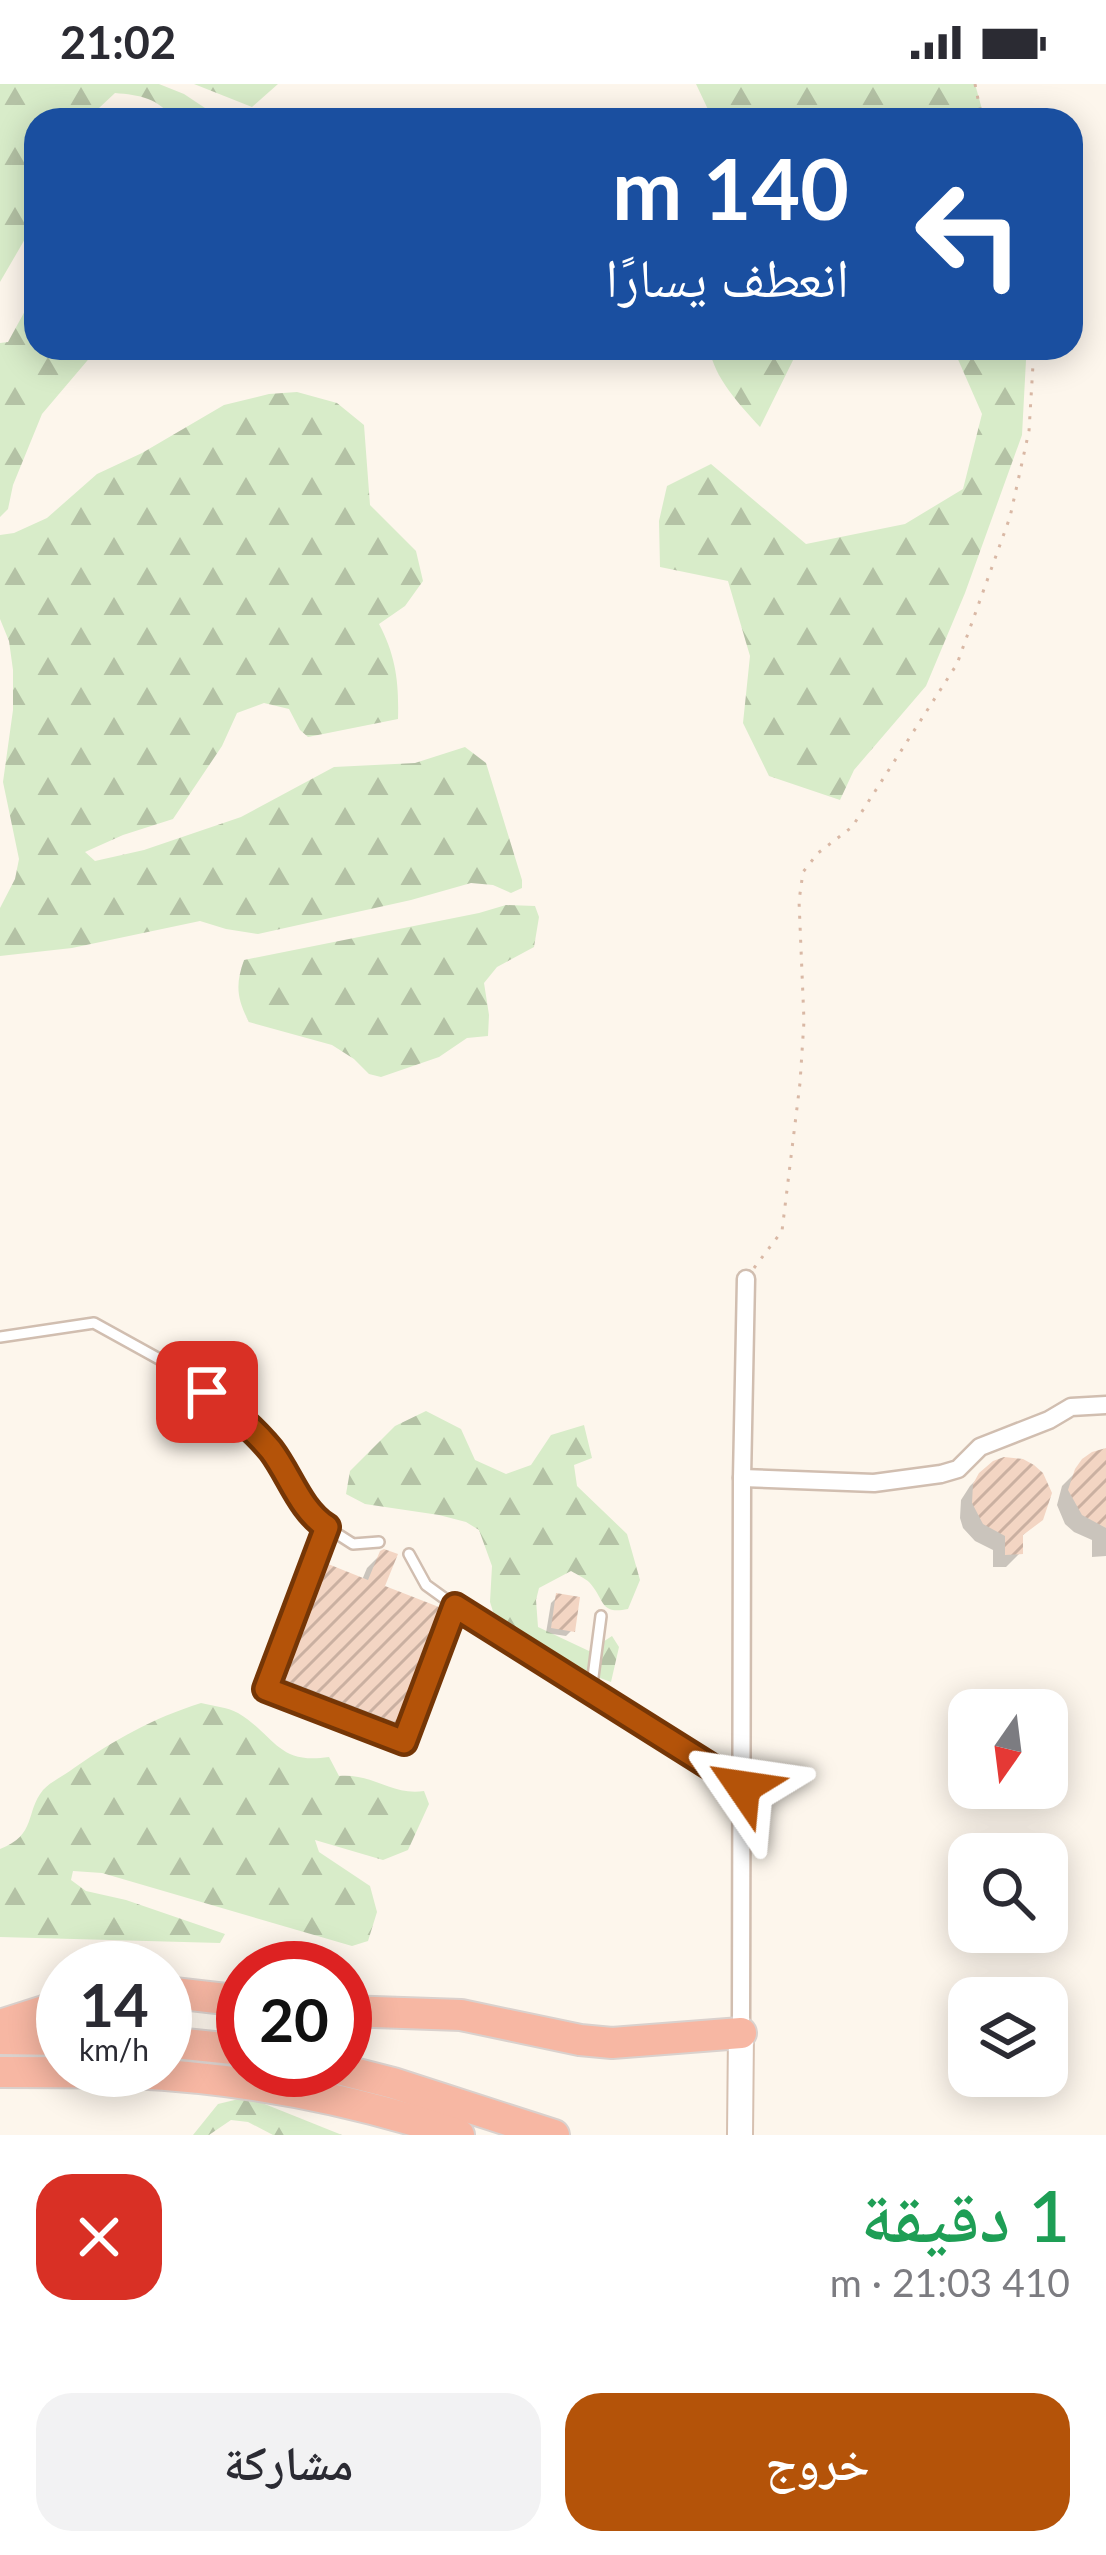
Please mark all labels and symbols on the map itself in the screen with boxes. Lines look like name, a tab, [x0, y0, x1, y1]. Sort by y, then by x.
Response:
pin	[156, 1341, 258, 1443]
north arrow	[948, 1689, 1068, 1809]
position arrow	[680, 1724, 806, 1850]
speed limit sign: 20	[216, 1941, 372, 2097]

